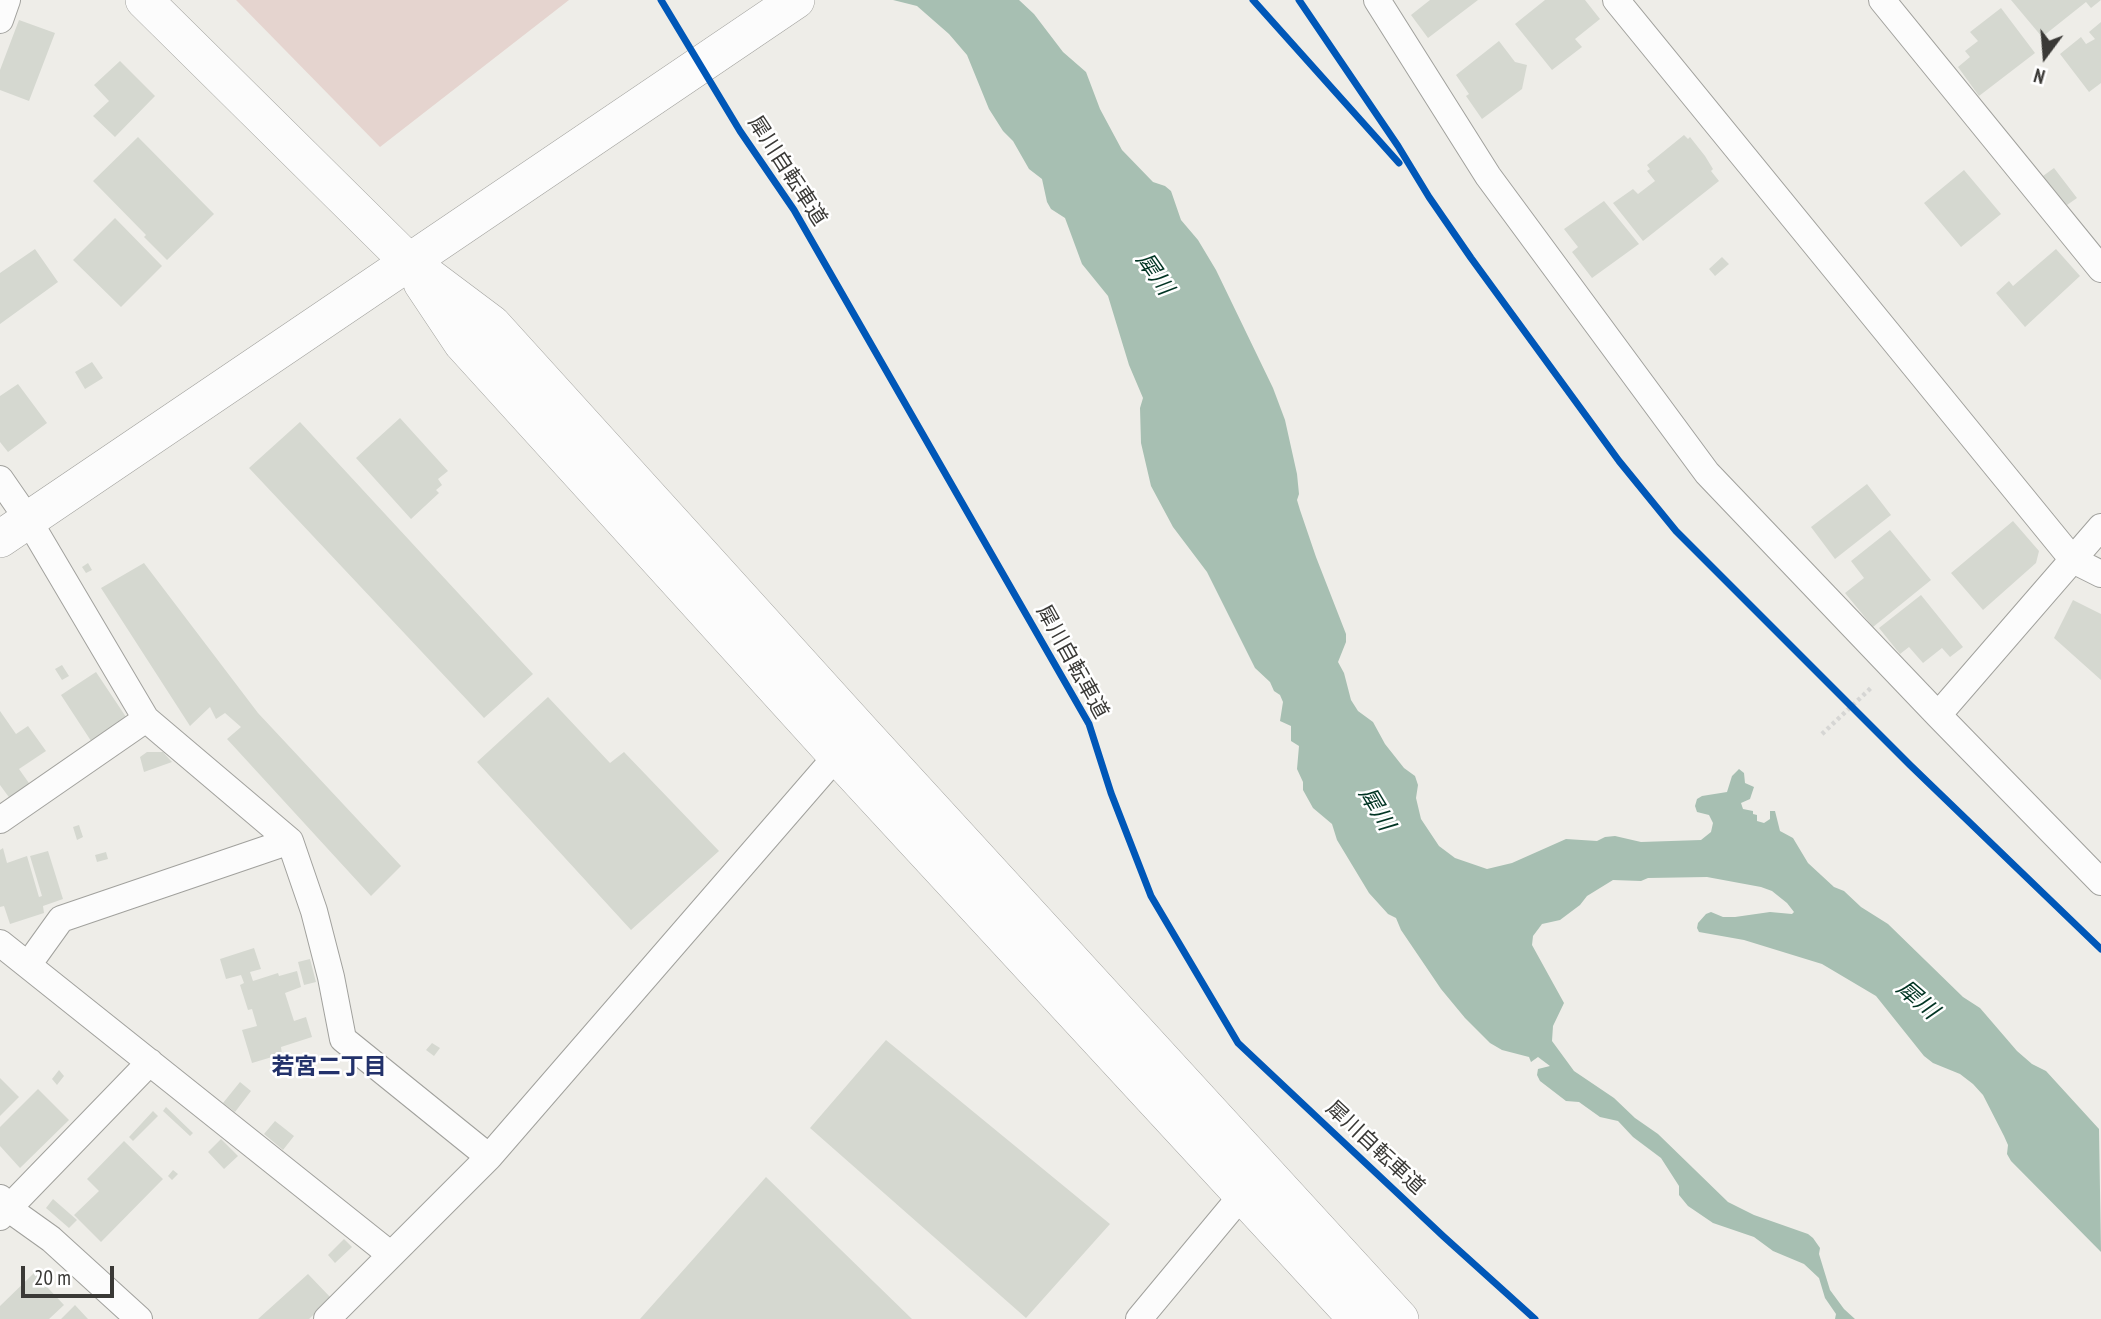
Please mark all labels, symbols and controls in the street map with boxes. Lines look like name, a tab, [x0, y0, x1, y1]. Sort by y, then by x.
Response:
north arrow	[2010, 21, 2080, 91]
text: N	[2031, 63, 2047, 89]
street label: 犀川自転車道	[742, 111, 832, 231]
water label: 犀川	[1130, 247, 1178, 301]
street label: 犀川自転車道	[1030, 601, 1114, 723]
water label: 犀川	[1352, 782, 1400, 836]
water label: 犀川	[1891, 974, 1943, 1026]
district label: 若宮二丁目	[272, 1053, 386, 1081]
street label: 犀川自転車道	[1320, 1096, 1430, 1200]
scale bar	[24, 1252, 117, 1296]
text: 20 m	[34, 1264, 71, 1291]

